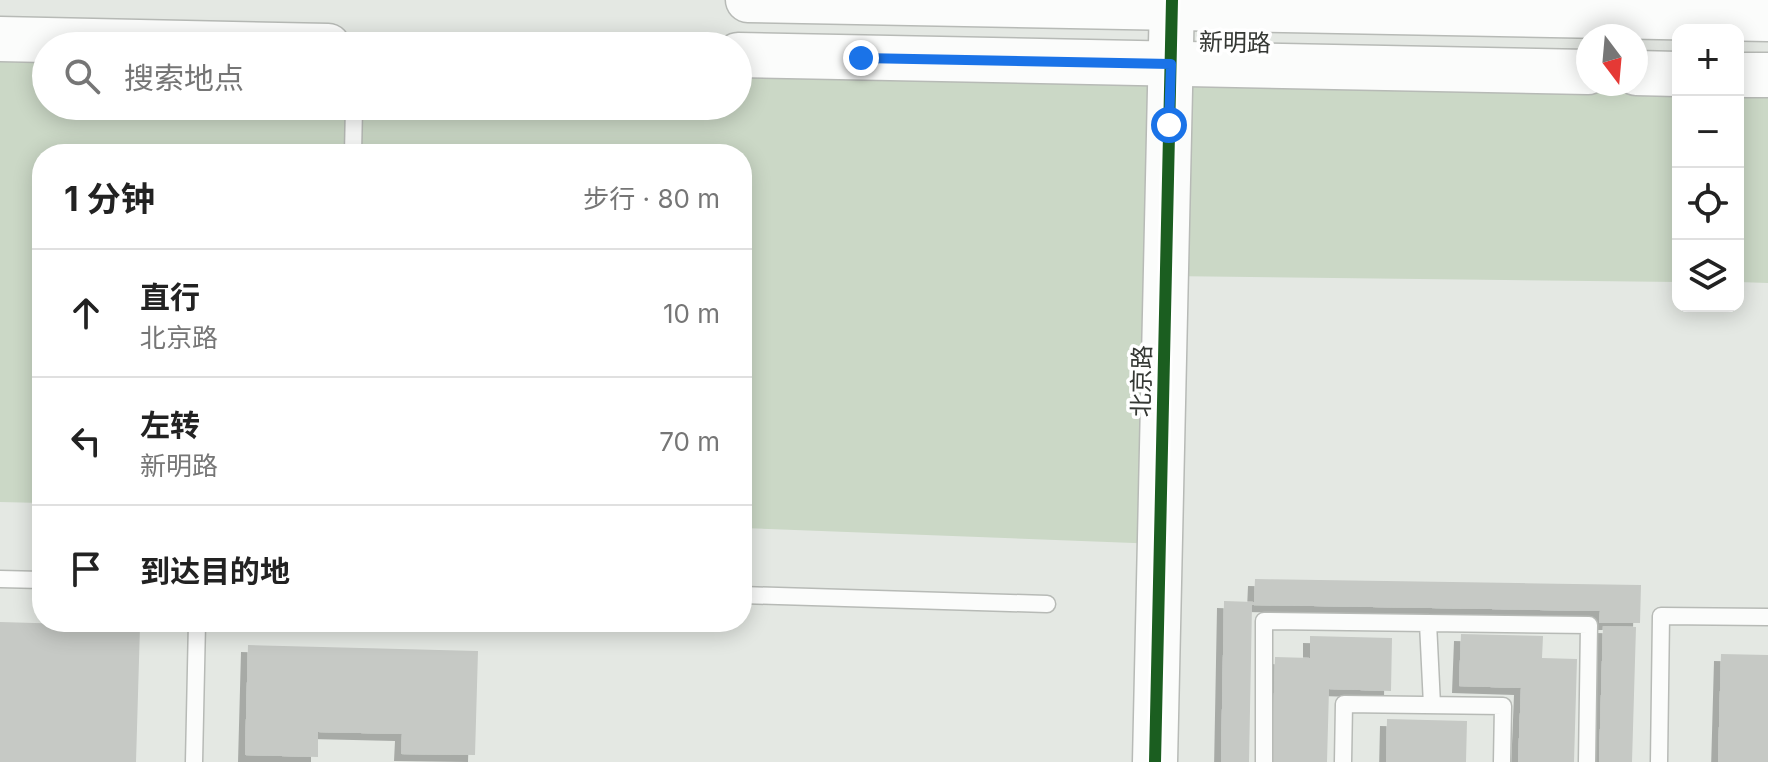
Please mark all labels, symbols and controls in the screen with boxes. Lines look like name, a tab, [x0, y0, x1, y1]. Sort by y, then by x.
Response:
north arrow	[1576, 24, 1648, 96]
map controls	[1672, 24, 1744, 312]
button: +	[1672, 24, 1744, 96]
street label: 新明路	[1199, 27, 1271, 58]
search box	[32, 32, 752, 120]
route end	[843, 40, 879, 76]
icon: search	[60, 54, 104, 98]
text: 搜索地点	[124, 60, 244, 96]
button: −	[1672, 96, 1744, 168]
route start	[1151, 107, 1187, 143]
button: locate	[1672, 168, 1744, 240]
text: 1 分钟	[64, 178, 155, 219]
text: 步行 · 80 m	[583, 183, 720, 214]
button: layers	[1672, 240, 1744, 312]
text: 直行	[140, 279, 200, 315]
icon: ahead	[64, 291, 108, 335]
text: 10 m	[663, 298, 720, 329]
text: 北京路	[140, 322, 218, 353]
street label: 北京路	[1126, 345, 1157, 417]
text: 左转	[140, 407, 200, 443]
icon: left	[64, 419, 108, 463]
text: 70 m	[659, 426, 720, 457]
text: 新明路	[140, 450, 218, 481]
icon: arrive	[64, 547, 108, 591]
text: 到达目的地	[140, 553, 290, 589]

